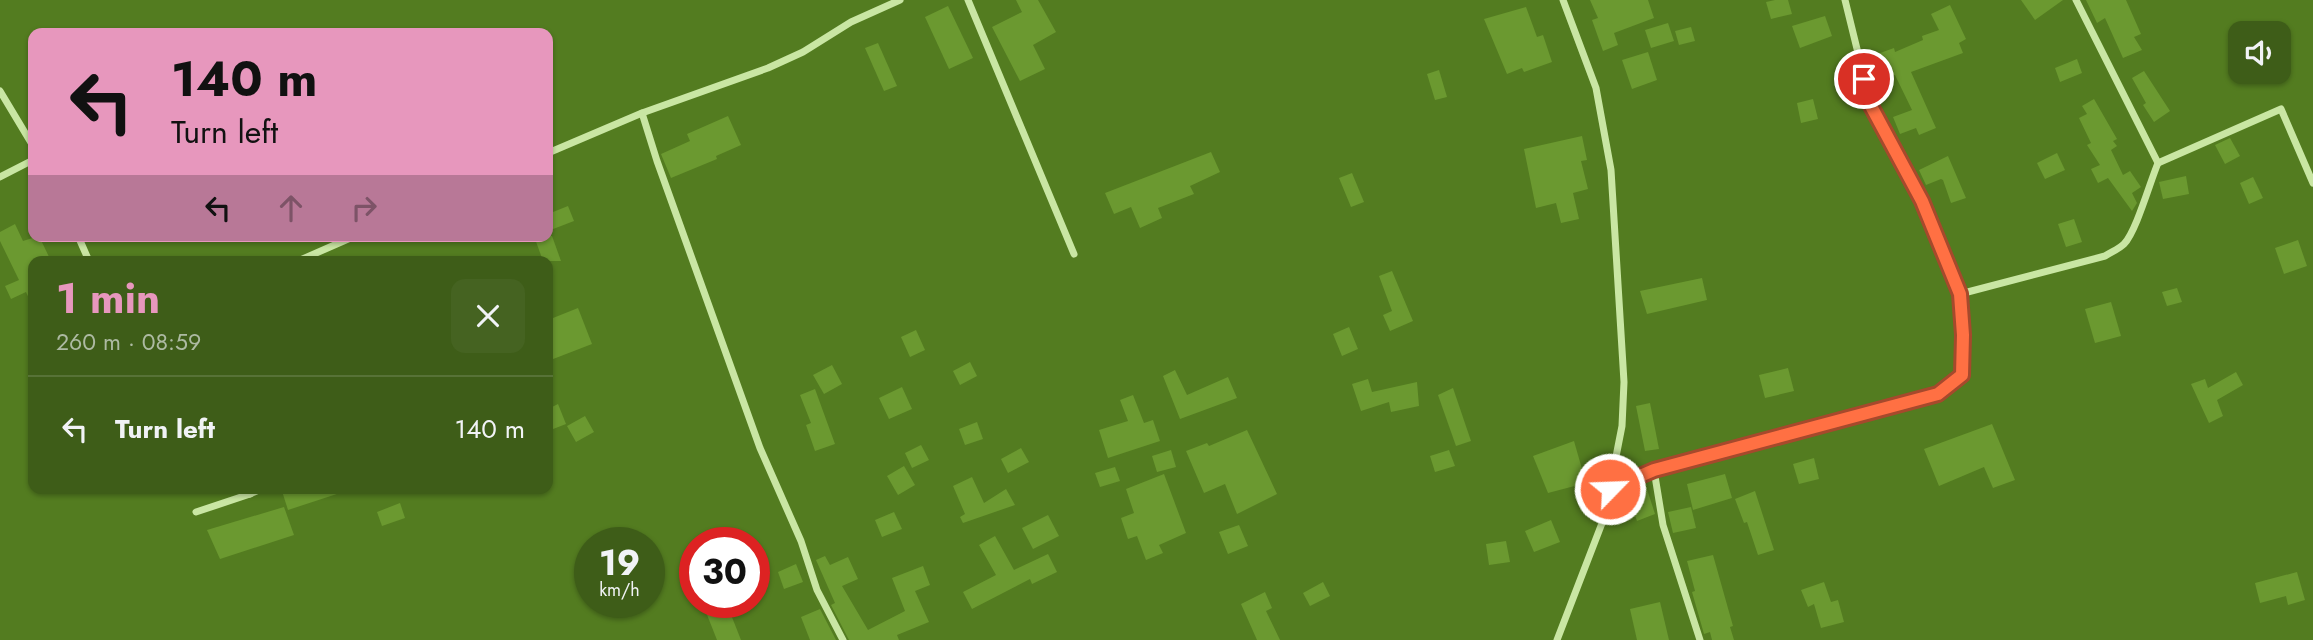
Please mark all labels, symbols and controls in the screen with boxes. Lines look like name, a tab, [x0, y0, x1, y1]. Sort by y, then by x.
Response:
map controls	[2228, 21, 2291, 84]
button: sound	[2228, 21, 2291, 84]
text: 140 m	[171, 44, 317, 114]
pin	[1834, 49, 1894, 109]
icon: left	[56, 56, 147, 147]
icon: arrive	[1845, 60, 1883, 98]
text: Turn left	[171, 109, 278, 155]
icon: left	[199, 189, 237, 227]
icon: ahead	[272, 189, 310, 227]
icon: right	[345, 189, 383, 227]
text: 1 min	[56, 268, 160, 329]
button: close	[451, 279, 525, 353]
text: 260 m · 08:59	[56, 325, 201, 359]
icon: left	[56, 410, 94, 448]
text: Turn left	[115, 410, 215, 448]
text: 140 m	[454, 410, 525, 448]
position arrow	[1573, 452, 1647, 526]
speed limit sign: 30	[679, 527, 770, 618]
text: 19	[599, 538, 640, 588]
text: km/h	[599, 577, 640, 603]

